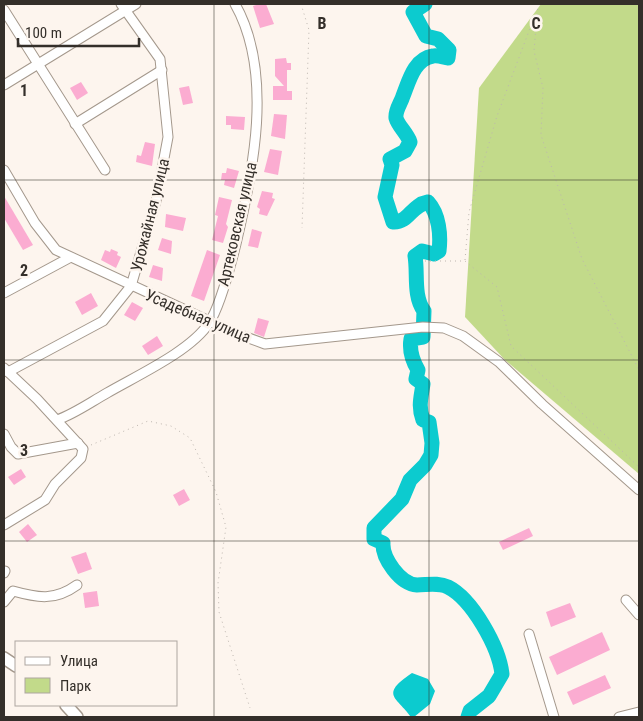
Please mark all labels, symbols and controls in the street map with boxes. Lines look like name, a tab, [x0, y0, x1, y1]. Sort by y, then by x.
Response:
text: B	[318, 14, 327, 33]
text: C	[531, 14, 541, 33]
scale bar	[18, 15, 139, 47]
text: 100 m	[25, 24, 62, 42]
text: 1	[20, 81, 28, 100]
street label: Урожайная улица	[127, 156, 173, 274]
street label: Артековская улица	[214, 160, 260, 288]
text: 2	[20, 261, 28, 280]
street label: Усадебная улица	[142, 285, 254, 347]
text: 3	[20, 441, 28, 460]
legend	[15, 641, 178, 706]
text: Улица	[60, 652, 98, 670]
text: Парк	[60, 677, 91, 695]

